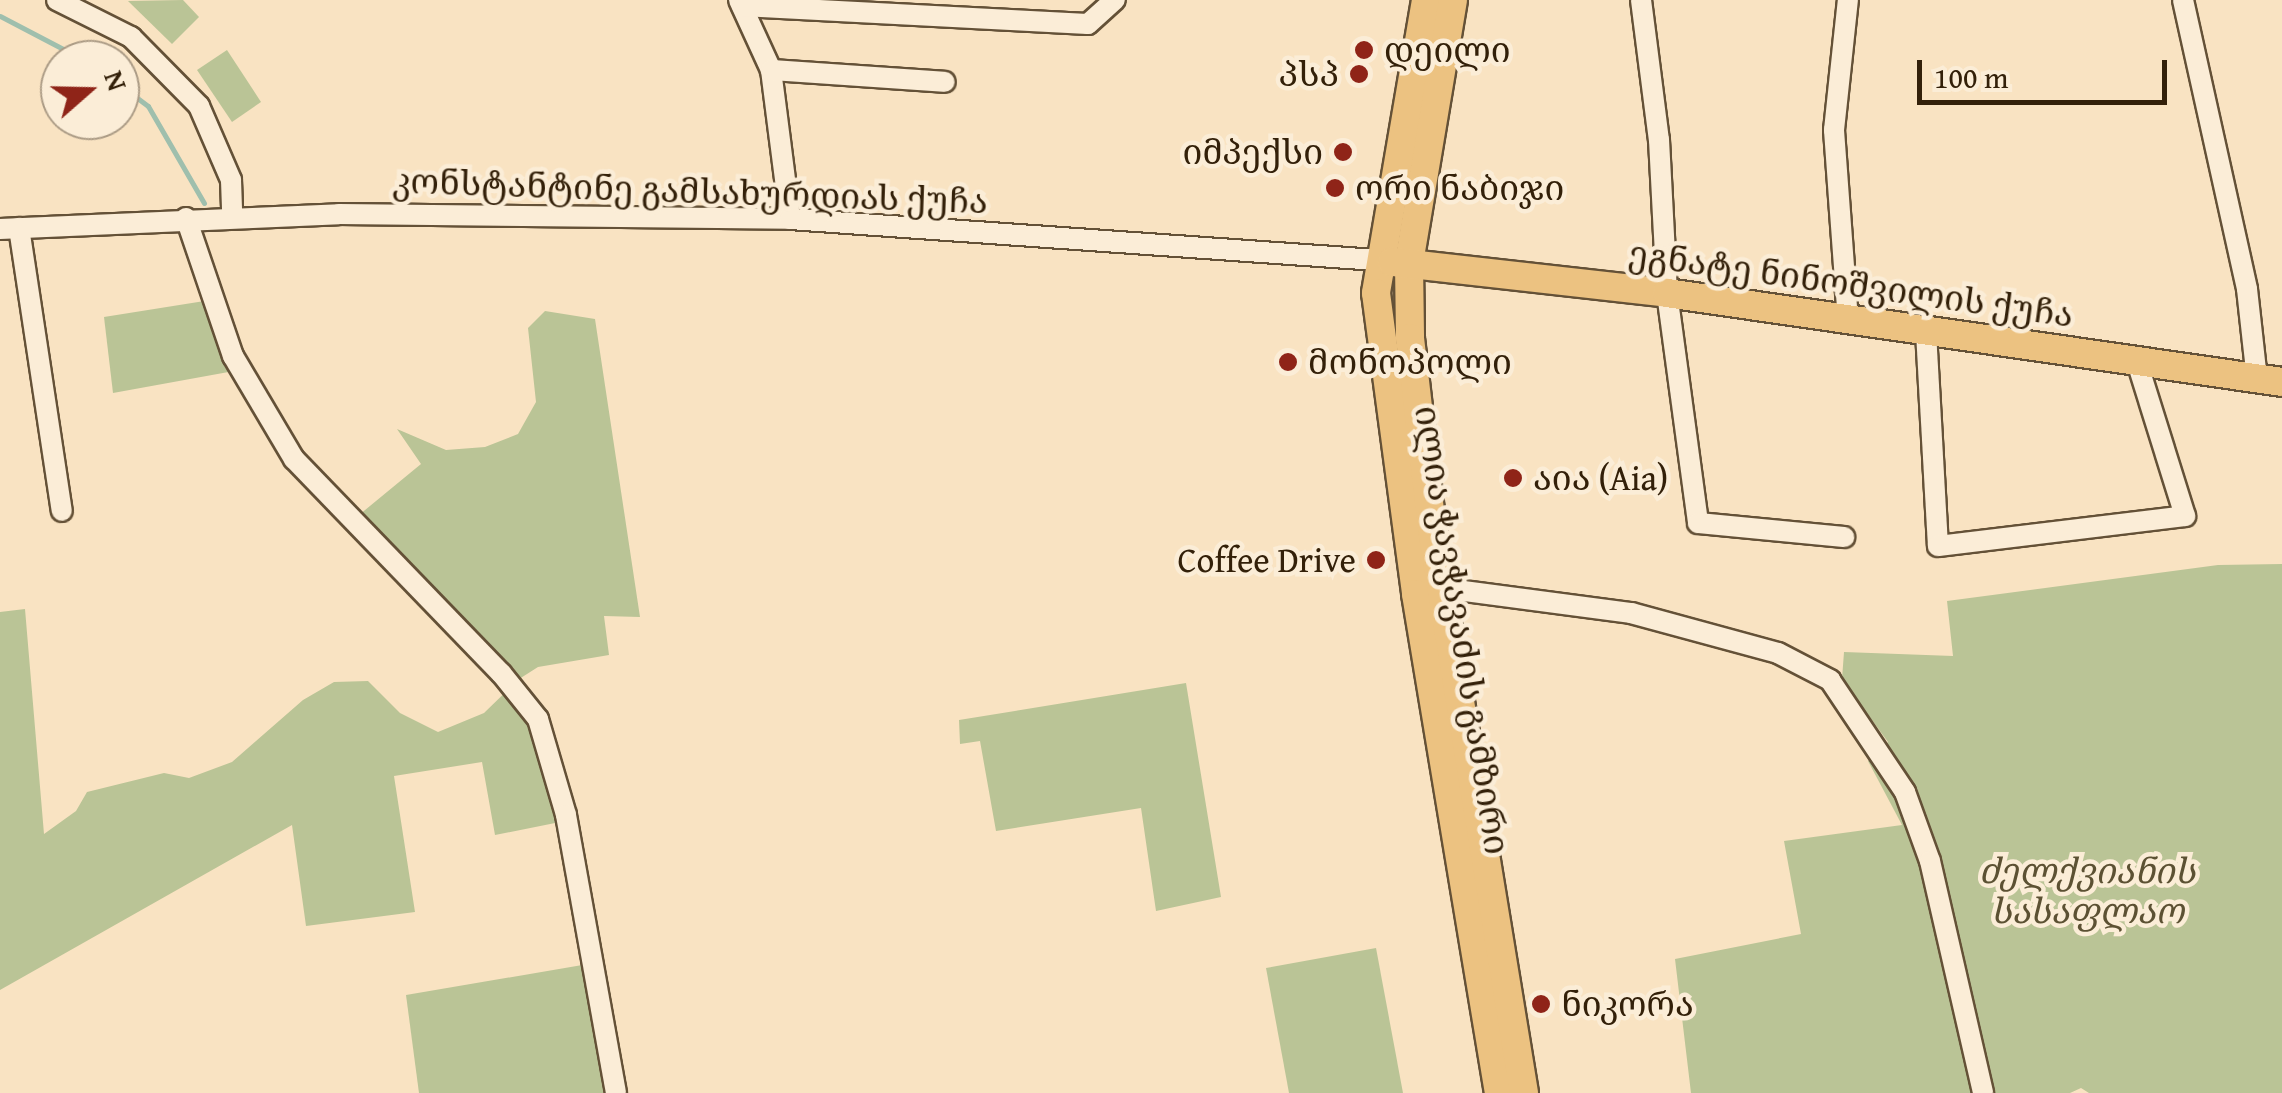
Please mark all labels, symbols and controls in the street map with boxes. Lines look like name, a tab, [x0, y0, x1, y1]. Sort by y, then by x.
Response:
place label: დეილი	[1384, 29, 1511, 71]
marker: დეილი	[1353, 39, 1375, 61]
north arrow	[40, 40, 140, 140]
scale bar	[1922, 40, 2172, 102]
place label: პსპ	[1278, 53, 1339, 95]
text: 100 m	[1934, 55, 2008, 99]
marker: პსპ	[1348, 63, 1370, 85]
text: N	[94, 64, 139, 96]
place label: იმპექსი	[1183, 131, 1323, 173]
marker: იმპექსი	[1332, 141, 1354, 163]
street label: კონსტანტინე გამსახურდიას ქუჩა	[391, 160, 989, 222]
place label: ორი ნაბიჯი	[1355, 167, 1564, 209]
marker: ორი ნაბიჯი	[1324, 177, 1346, 199]
street label: ეგნატე ნინოშვილის ქუჩა	[1626, 232, 2076, 336]
place label: მონოპოლი	[1308, 341, 1512, 383]
marker: მონოპოლი	[1277, 351, 1299, 373]
street label: ილია ჭავჭავაძის გამზირი	[1406, 403, 1518, 857]
place label: აია (Aia)	[1533, 457, 1668, 499]
marker: აია (Aia)	[1502, 467, 1524, 489]
place label: Coffee Drive	[1178, 539, 1356, 581]
marker: Coffee Drive	[1365, 549, 1387, 571]
park label: ძელქვიანის სასაფლაო	[1979, 850, 2195, 932]
place label: ნიკორა	[1561, 983, 1694, 1025]
marker: ნიკორა	[1530, 993, 1552, 1015]

